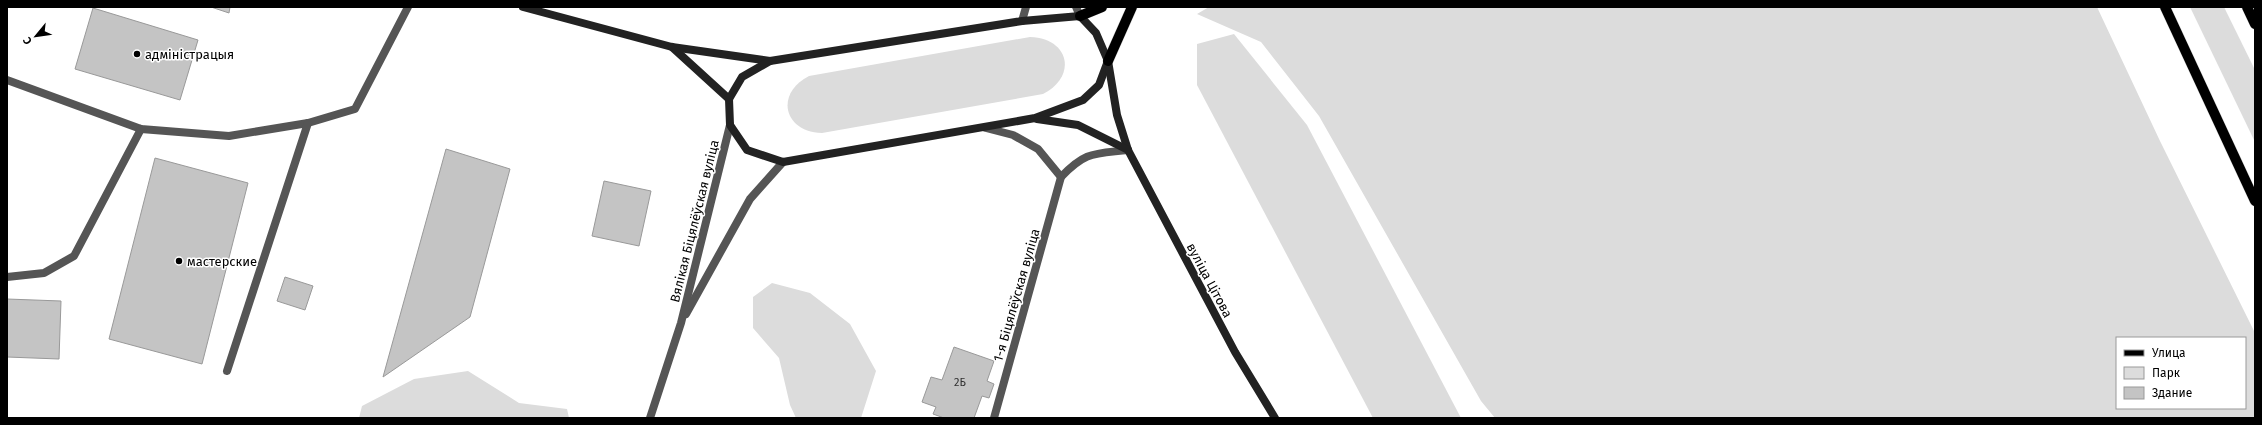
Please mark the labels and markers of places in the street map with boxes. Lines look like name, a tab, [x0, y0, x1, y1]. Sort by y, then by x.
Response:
place label: адміністрацыя	[145, 47, 234, 62]
marker: адміністрацыя	[132, 49, 142, 59]
place label: мастерские	[187, 254, 257, 269]
marker: мастерские	[174, 256, 184, 266]

